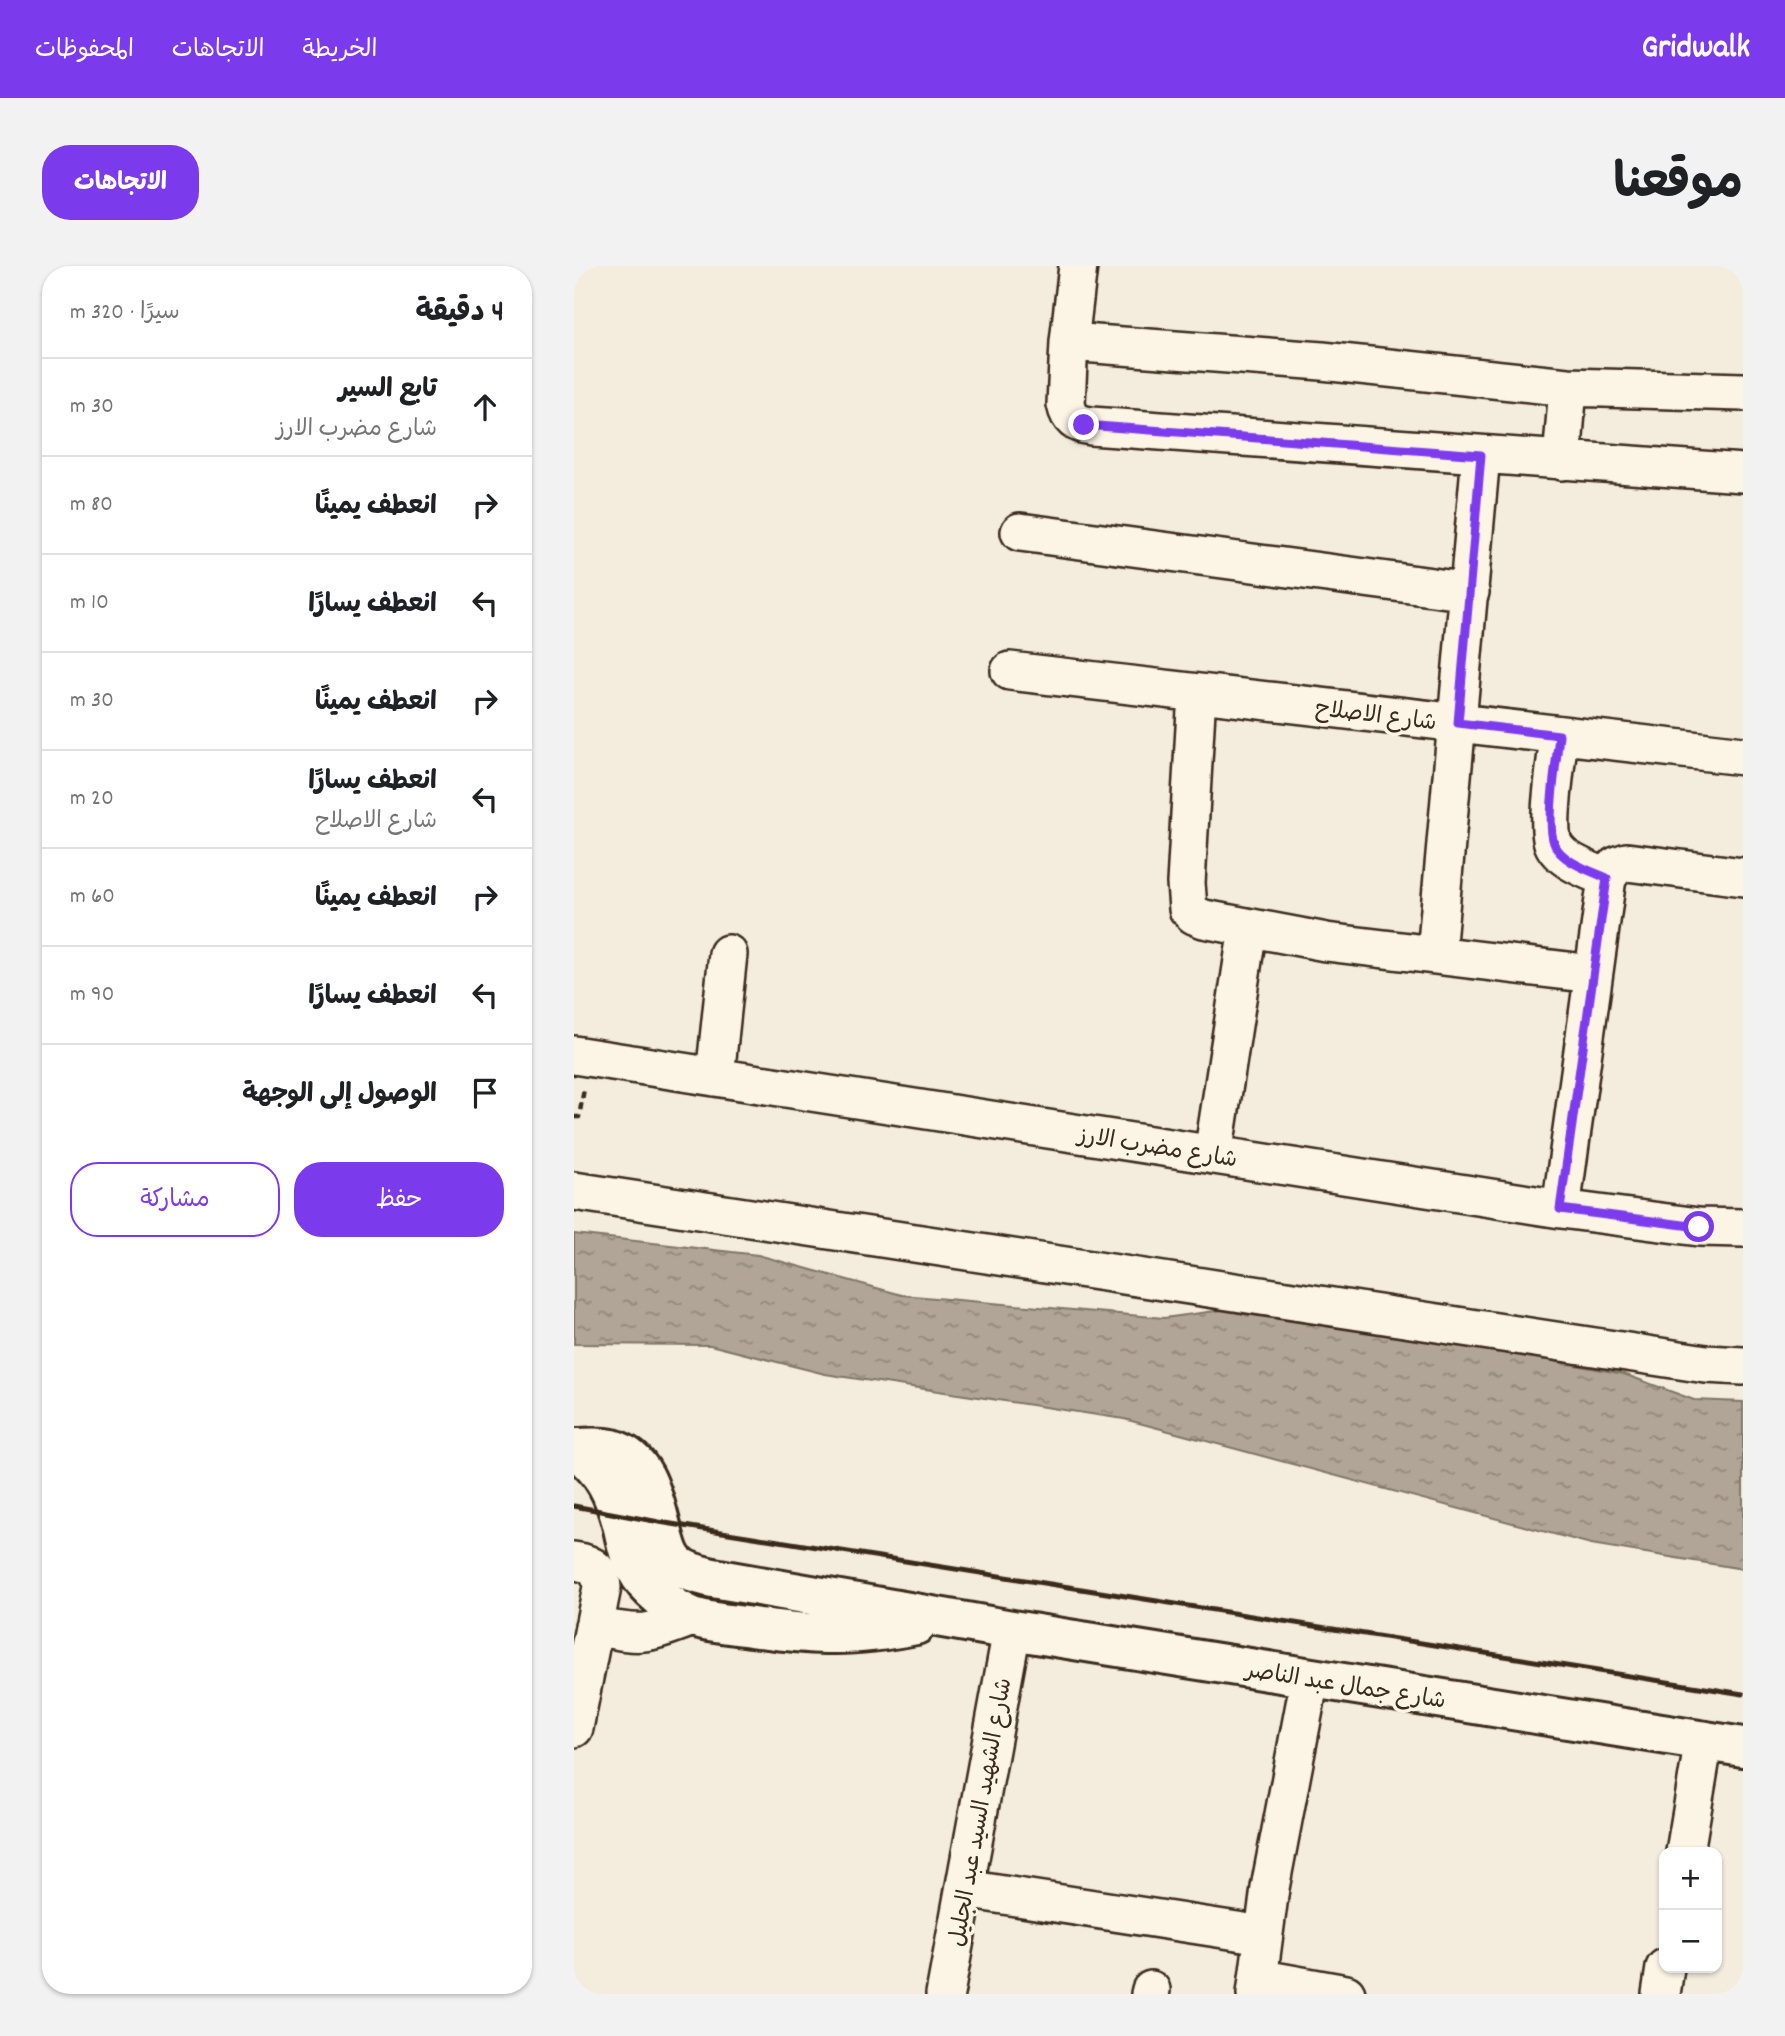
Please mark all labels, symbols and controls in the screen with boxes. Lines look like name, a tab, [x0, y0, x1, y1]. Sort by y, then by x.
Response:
text: Gridwalk	[1641, 26, 1750, 73]
text: المحفوظات	[35, 34, 134, 68]
text: الاتجاهات	[172, 34, 265, 68]
text: الخريطة	[303, 34, 377, 68]
button: الاتجاهات	[42, 145, 199, 220]
text: موقعنا	[1613, 151, 1743, 221]
text: 4 دقيقة	[415, 293, 504, 336]
text: سيرًا · 320 m	[70, 297, 180, 330]
text: تابع السير	[338, 372, 437, 409]
icon: ahead	[466, 388, 504, 426]
text: 30 m	[70, 391, 114, 424]
route end	[1068, 409, 1099, 440]
text: شارع مضرب الارز	[276, 414, 437, 447]
icon: right	[466, 486, 504, 524]
text: 80 m	[70, 489, 113, 522]
text: انعطف يمينًا	[315, 489, 437, 526]
icon: left	[466, 584, 504, 622]
text: 10 m	[70, 587, 109, 620]
text: انعطف يسارًا	[308, 587, 437, 624]
icon: right	[466, 682, 504, 720]
text: 30 m	[70, 685, 114, 718]
text: انعطف يمينًا	[315, 685, 437, 722]
street label: شارع الاصلاح	[1313, 694, 1438, 741]
text: انعطف يسارًا	[308, 764, 437, 801]
icon: left	[466, 780, 504, 818]
text: 20 m	[70, 783, 114, 816]
text: شارع الاصلاح	[315, 806, 437, 839]
icon: right	[466, 878, 504, 916]
text: 60 m	[70, 881, 115, 914]
text: انعطف يمينًا	[315, 881, 437, 918]
icon: left	[466, 976, 504, 1014]
text: 90 m	[70, 979, 114, 1012]
text: انعطف يسارًا	[308, 979, 437, 1016]
icon: arrive	[466, 1074, 504, 1112]
text: الوصول إلى الوجهة	[242, 1077, 437, 1114]
street label: شارع مضرب الارز	[1073, 1120, 1239, 1178]
button: مشاركة	[70, 1162, 280, 1237]
button: حفظ	[294, 1162, 504, 1237]
route start	[1683, 1211, 1714, 1242]
street label: شارع جمال عبد الناصر	[1241, 1655, 1448, 1720]
street label: شارع الشهيد السيد عبد الجليل	[943, 1676, 1022, 1950]
map controls	[1659, 1847, 1722, 1973]
button: +	[1659, 1847, 1722, 1910]
button: −	[1659, 1910, 1722, 1973]

